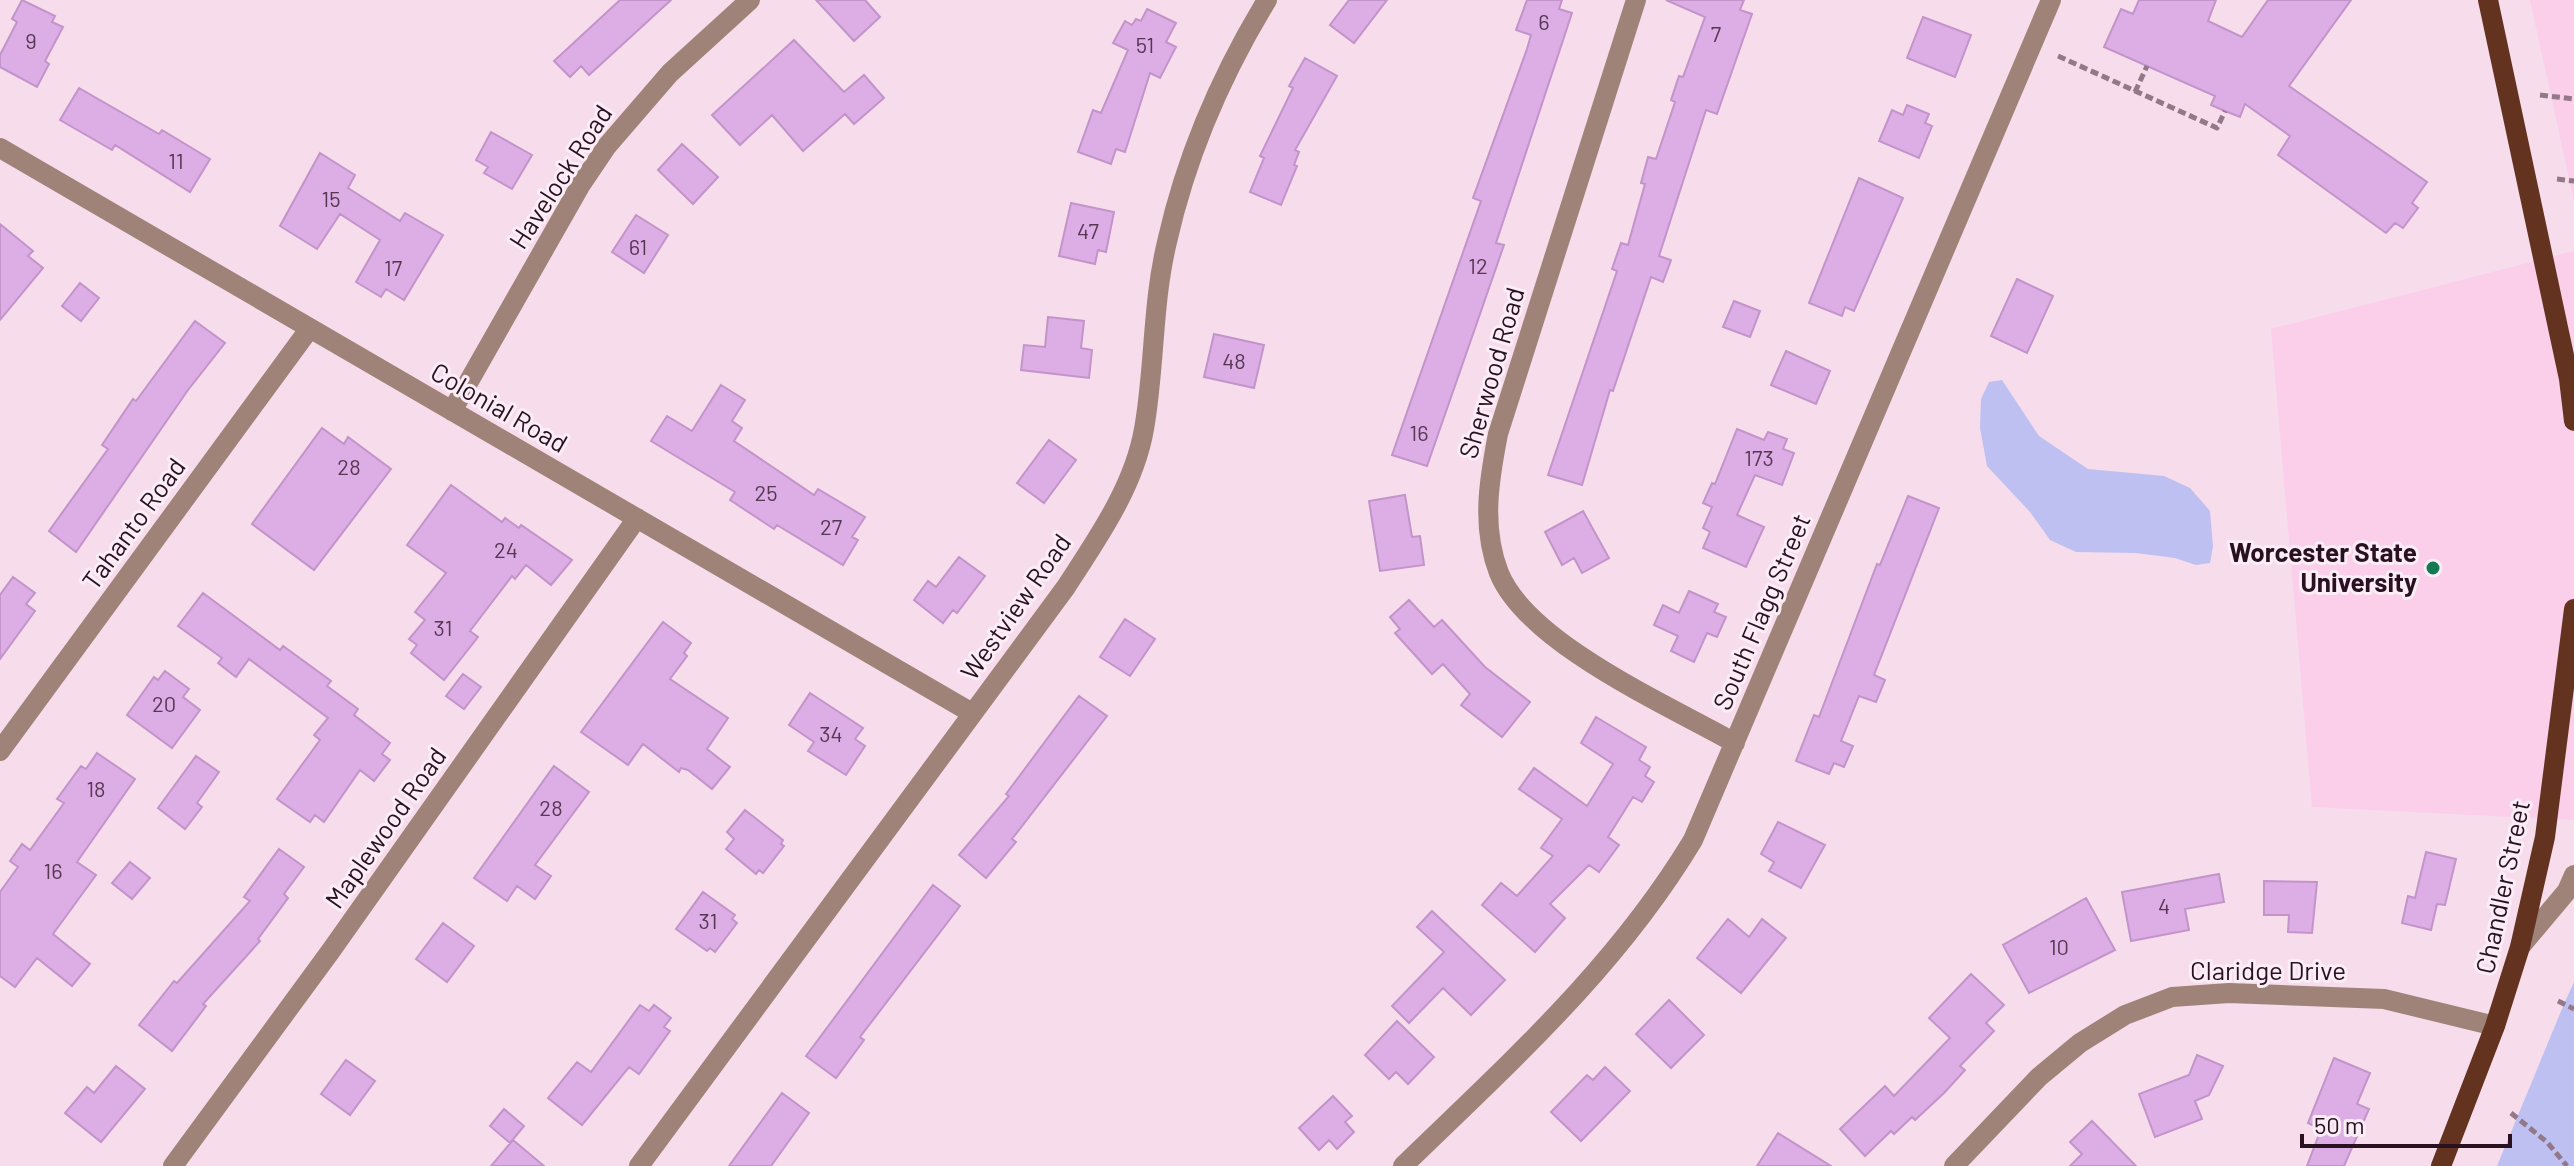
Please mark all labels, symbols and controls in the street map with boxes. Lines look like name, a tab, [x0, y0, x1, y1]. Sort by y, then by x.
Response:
house number: 6	[1538, 8, 1550, 34]
house number: 7	[1711, 20, 1721, 46]
house number: 9	[25, 27, 37, 53]
house number: 51	[1136, 31, 1154, 57]
street label: Havelock Road	[502, 98, 618, 254]
house number: 11	[168, 147, 184, 173]
house number: 15	[321, 185, 341, 211]
house number: 47	[1077, 217, 1099, 243]
house number: 61	[629, 233, 647, 259]
house number: 12	[1468, 252, 1488, 278]
house number: 17	[384, 254, 402, 280]
street label: Sherwood Road	[1451, 283, 1530, 462]
house number: 48	[1222, 347, 1246, 373]
street label: Colonial Road	[426, 355, 574, 458]
house number: 16	[1409, 419, 1429, 445]
house number: 173	[1744, 444, 1774, 470]
street label: Tahanto Road	[75, 451, 191, 595]
house number: 28	[337, 453, 361, 479]
house number: 25	[754, 479, 778, 505]
street label: South Flagg Street	[1705, 509, 1816, 714]
house number: 27	[820, 513, 842, 539]
street label: Westview Road	[953, 527, 1077, 685]
house number: 24	[494, 536, 518, 562]
place label: Worcester State University	[2229, 536, 2417, 597]
marker: Worcester State University	[2424, 559, 2442, 577]
house number: 31	[434, 614, 452, 640]
house number: 20	[152, 690, 176, 716]
house number: 34	[819, 720, 843, 746]
street label: Maplewood Road	[318, 741, 452, 914]
house number: 18	[86, 775, 106, 801]
house number: 28	[539, 794, 563, 820]
street label: Chandler Street	[2468, 797, 2535, 976]
house number: 16	[43, 857, 63, 883]
house number: 4	[2158, 892, 2170, 918]
house number: 31	[699, 907, 717, 933]
house number: 10	[2049, 933, 2069, 959]
street label: Claridge Drive	[2190, 954, 2346, 985]
scale bar	[2302, 1098, 2510, 1148]
text: 50 m	[2314, 1110, 2365, 1139]

